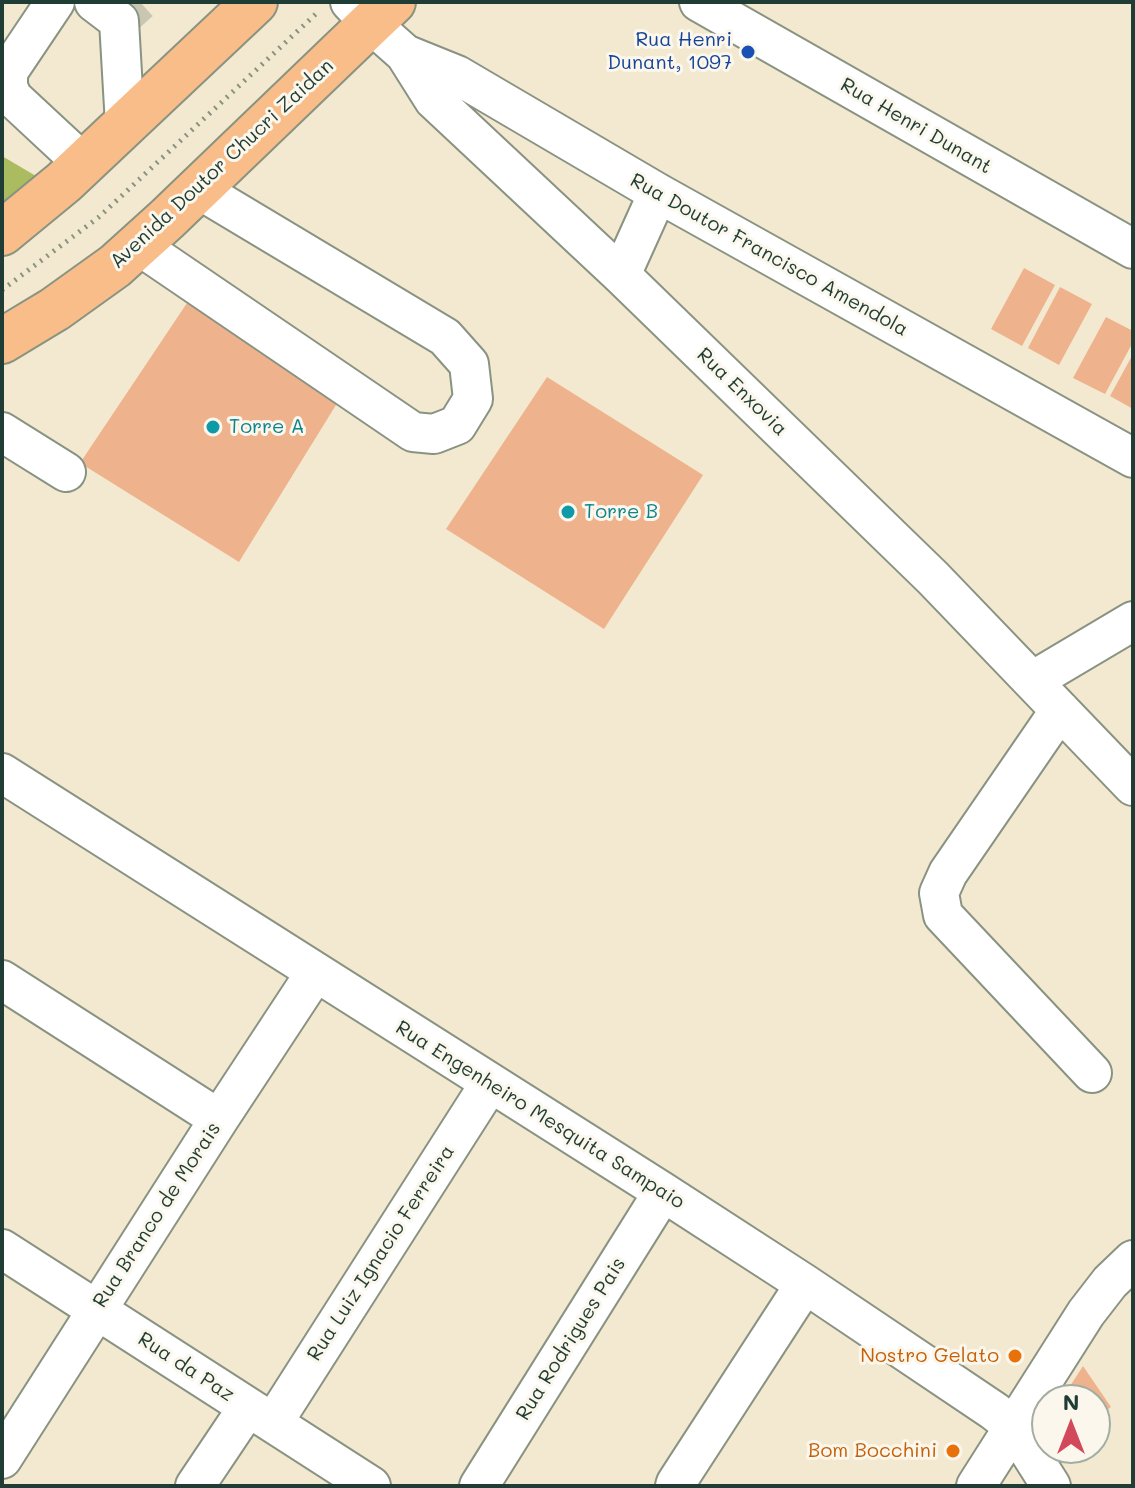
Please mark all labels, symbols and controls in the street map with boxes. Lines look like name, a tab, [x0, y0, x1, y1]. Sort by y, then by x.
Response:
place label: Rua Henri Dunant, 1097	[607, 28, 732, 75]
marker: Rua Henri Dunant, 1097	[739, 43, 757, 61]
street label: Avenida Doutor Chucri Zaidan	[105, 54, 339, 274]
street label: Rua Henri Dunant	[836, 73, 996, 179]
street label: Rua Doutor Francisco Amendola	[626, 168, 912, 342]
street label: Rua Enxovia	[692, 343, 792, 441]
place label: Torre A	[229, 415, 305, 439]
marker: Torre A	[204, 418, 222, 436]
place label: Torre B	[584, 500, 658, 524]
marker: Torre B	[559, 503, 577, 521]
street label: Rua Engenheiro Mesquita Sampaio	[391, 1016, 689, 1214]
street label: Rua Branco de Morais	[88, 1118, 226, 1312]
street label: Rua Luiz Ignacio Ferreira	[302, 1141, 460, 1365]
street label: Rua Rodrigues Pais	[511, 1253, 631, 1425]
street label: Rua da Paz	[133, 1327, 239, 1407]
place label: Nostro Gelato	[860, 1344, 999, 1368]
marker: Nostro Gelato	[1006, 1347, 1024, 1365]
north arrow	[1031, 1384, 1111, 1464]
text: N	[1063, 1387, 1079, 1416]
place label: Bom Bocchini	[808, 1439, 937, 1463]
marker: Bom Bocchini	[944, 1442, 962, 1460]

